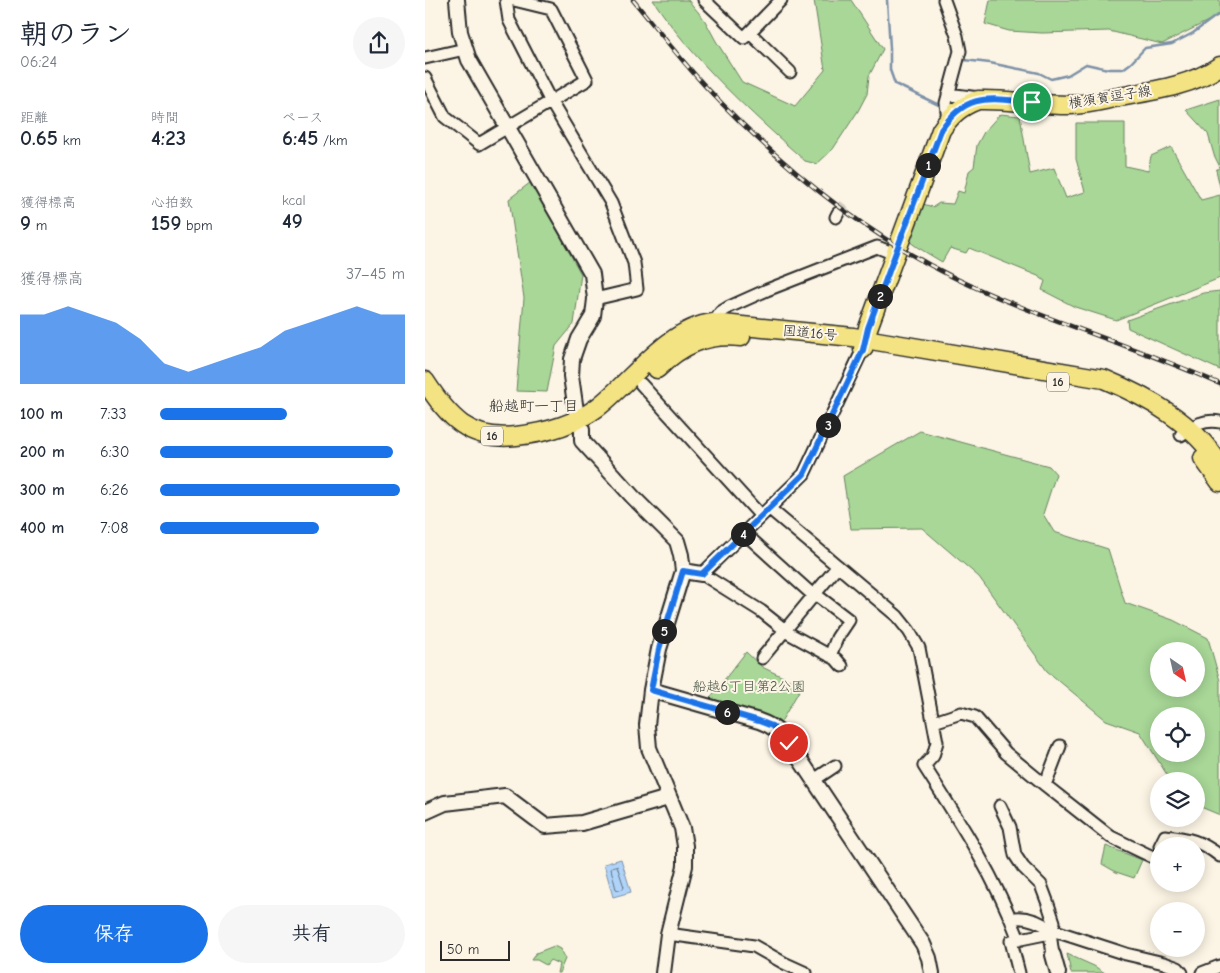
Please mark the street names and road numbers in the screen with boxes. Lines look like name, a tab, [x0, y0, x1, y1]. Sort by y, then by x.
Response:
street label: 横須賀逗子線	[1067, 82, 1153, 112]
street label: 国道16号	[782, 322, 838, 344]
road number: 16	[1047, 372, 1069, 392]
road number: 16	[481, 426, 503, 446]

